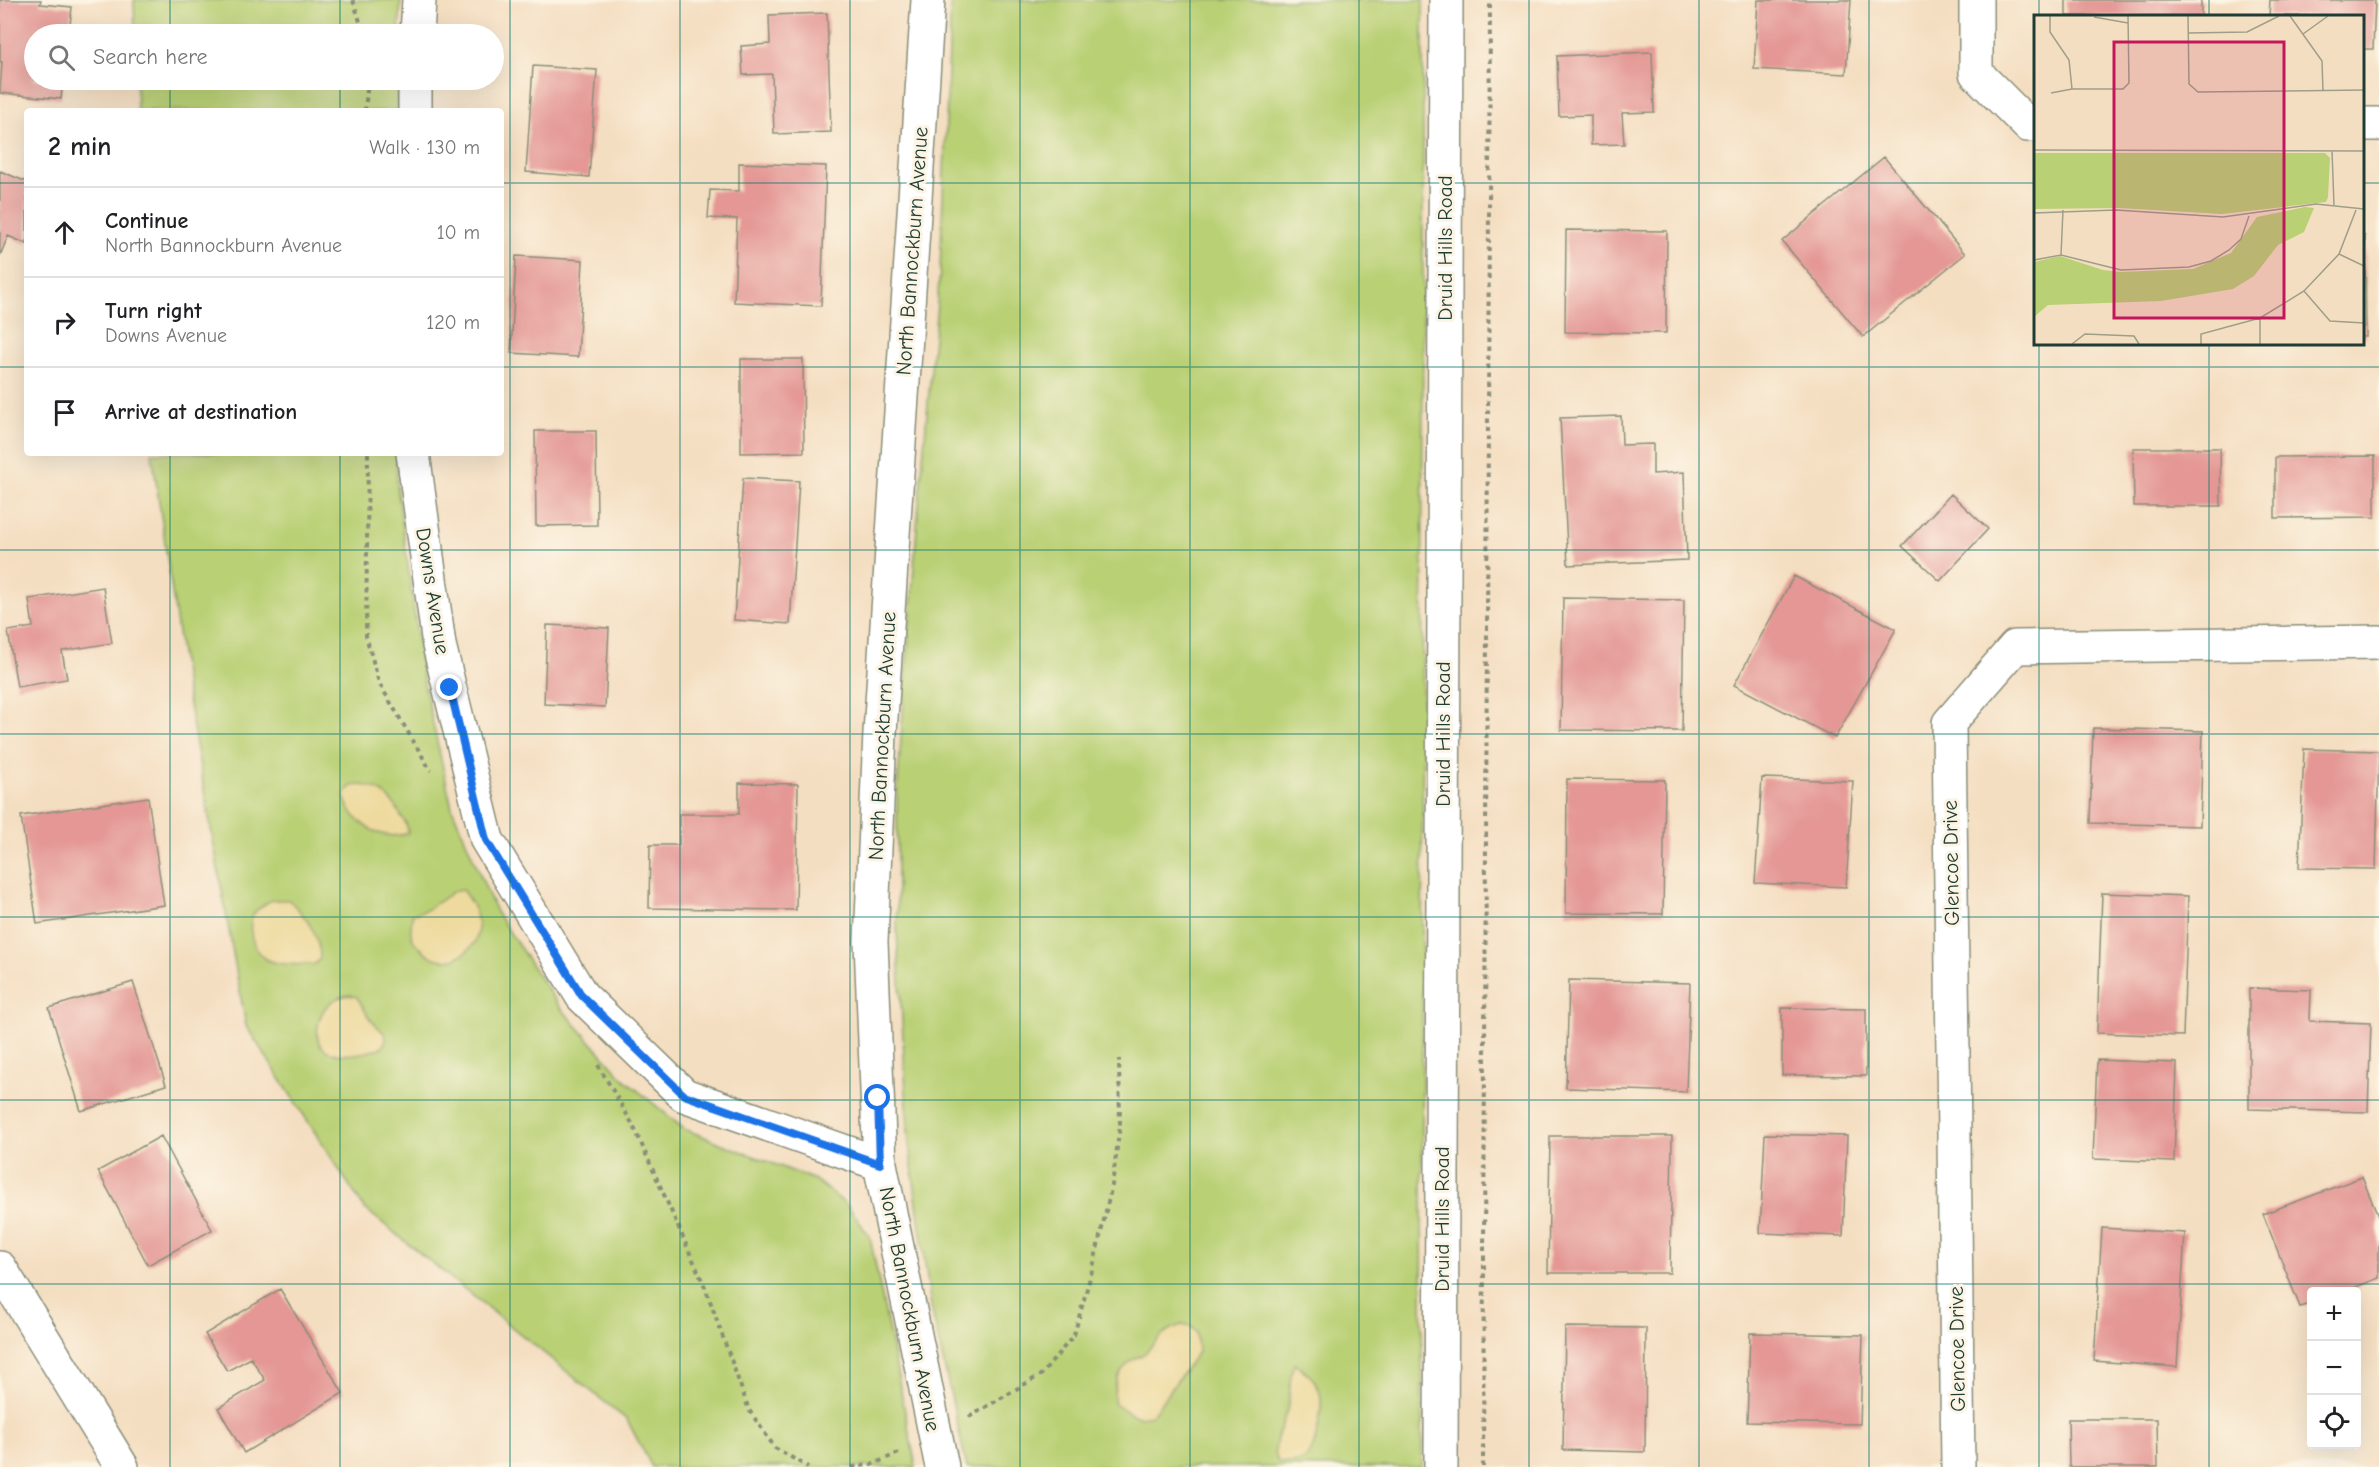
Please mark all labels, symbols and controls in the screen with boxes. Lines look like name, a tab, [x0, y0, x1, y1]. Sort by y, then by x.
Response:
inset map	[2034, 15, 2364, 345]
search box	[24, 24, 504, 90]
icon: search	[45, 41, 78, 74]
text: Search here	[93, 44, 208, 70]
street label: North Bannockburn Avenue	[891, 126, 933, 376]
text: 2 min	[48, 132, 111, 162]
text: Walk · 130 m	[369, 136, 480, 159]
street label: Druid Hills Road	[1433, 175, 1457, 321]
text: Continue	[105, 208, 188, 234]
icon: ahead	[48, 216, 81, 249]
text: 10 m	[437, 221, 480, 244]
text: North Bannockburn Avenue	[105, 234, 342, 257]
text: Turn right	[105, 298, 202, 324]
icon: right	[48, 306, 81, 339]
text: 120 m	[426, 311, 480, 334]
text: Downs Avenue	[105, 324, 227, 347]
icon: arrive	[48, 396, 81, 429]
text: Arrive at destination	[105, 399, 297, 425]
street label: Downs Avenue	[411, 526, 455, 656]
street label: North Bannockburn Avenue	[864, 611, 900, 861]
street label: Druid Hills Road	[1431, 661, 1455, 807]
route end	[436, 674, 462, 700]
street label: Glencoe Drive	[1938, 800, 1964, 926]
route start	[864, 1084, 890, 1110]
street label: Druid Hills Road	[1430, 1146, 1454, 1292]
street label: North Bannockburn Avenue	[874, 1185, 946, 1433]
street label: Glencoe Drive	[1944, 1286, 1970, 1412]
map controls	[2307, 1287, 2361, 1449]
button: +	[2307, 1287, 2361, 1341]
button: −	[2307, 1341, 2361, 1395]
button: locate	[2307, 1395, 2361, 1449]

